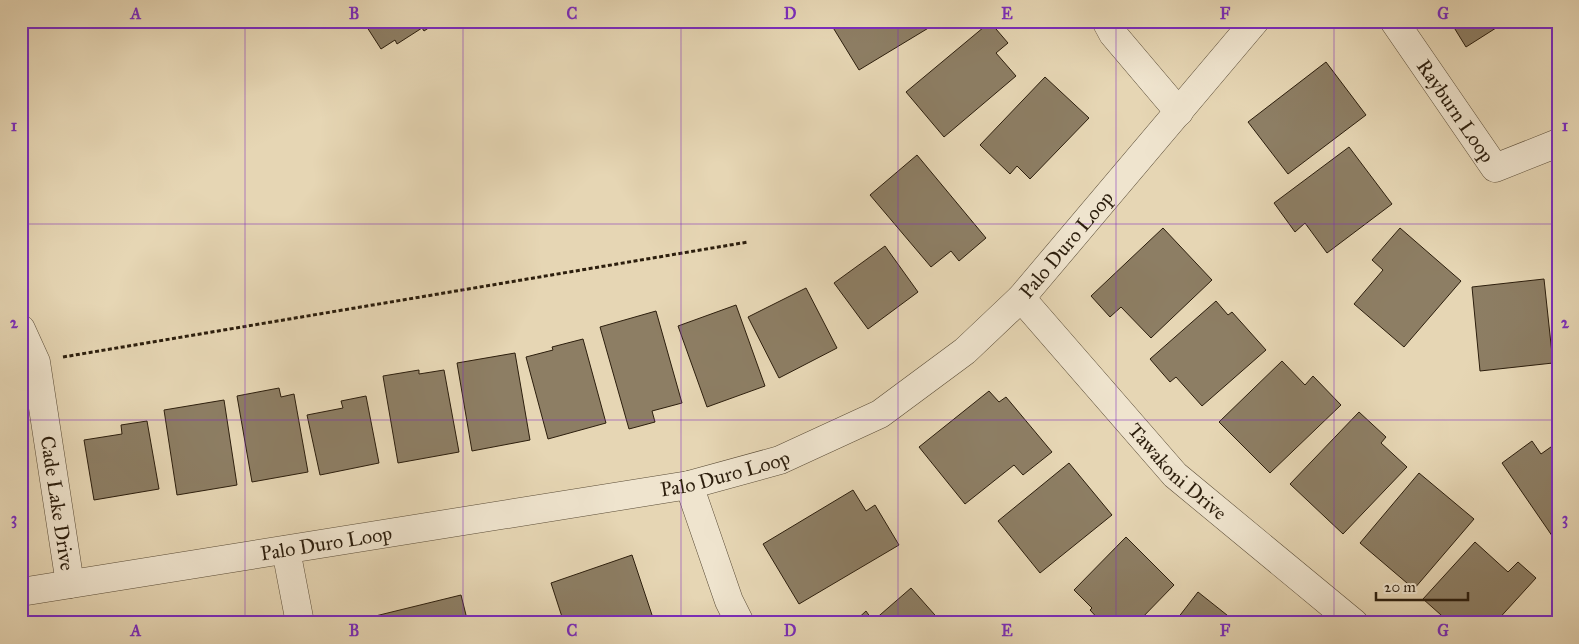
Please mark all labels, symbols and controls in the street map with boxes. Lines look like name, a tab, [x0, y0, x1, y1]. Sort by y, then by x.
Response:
text: A	[130, 4, 142, 23]
text: B	[349, 4, 359, 23]
text: C	[567, 4, 578, 23]
text: D	[784, 4, 797, 23]
text: E	[1001, 4, 1013, 23]
text: F	[1220, 4, 1231, 23]
text: G	[1437, 4, 1449, 23]
street label: Rayburn Loop	[1412, 55, 1500, 167]
text: 1	[11, 116, 18, 135]
text: 1	[1562, 116, 1569, 135]
street label: Palo Duro Loop	[1014, 186, 1118, 303]
text: 2	[10, 313, 19, 332]
text: 2	[1561, 313, 1570, 332]
street label: Tawakoni Drive	[1123, 418, 1232, 525]
street label: Cade Lake Drive	[35, 434, 80, 572]
street label: Palo Duro Loop	[658, 445, 794, 501]
text: 3	[11, 509, 17, 529]
text: 3	[1562, 509, 1568, 529]
street label: Palo Duro Loop	[259, 521, 394, 566]
scale bar	[1376, 569, 1469, 601]
text: 20 m	[1384, 578, 1416, 596]
text: A	[130, 621, 142, 640]
text: B	[349, 621, 359, 640]
text: C	[567, 621, 578, 640]
text: D	[784, 621, 797, 640]
text: E	[1001, 621, 1013, 640]
text: F	[1220, 621, 1231, 640]
text: G	[1437, 621, 1449, 640]

